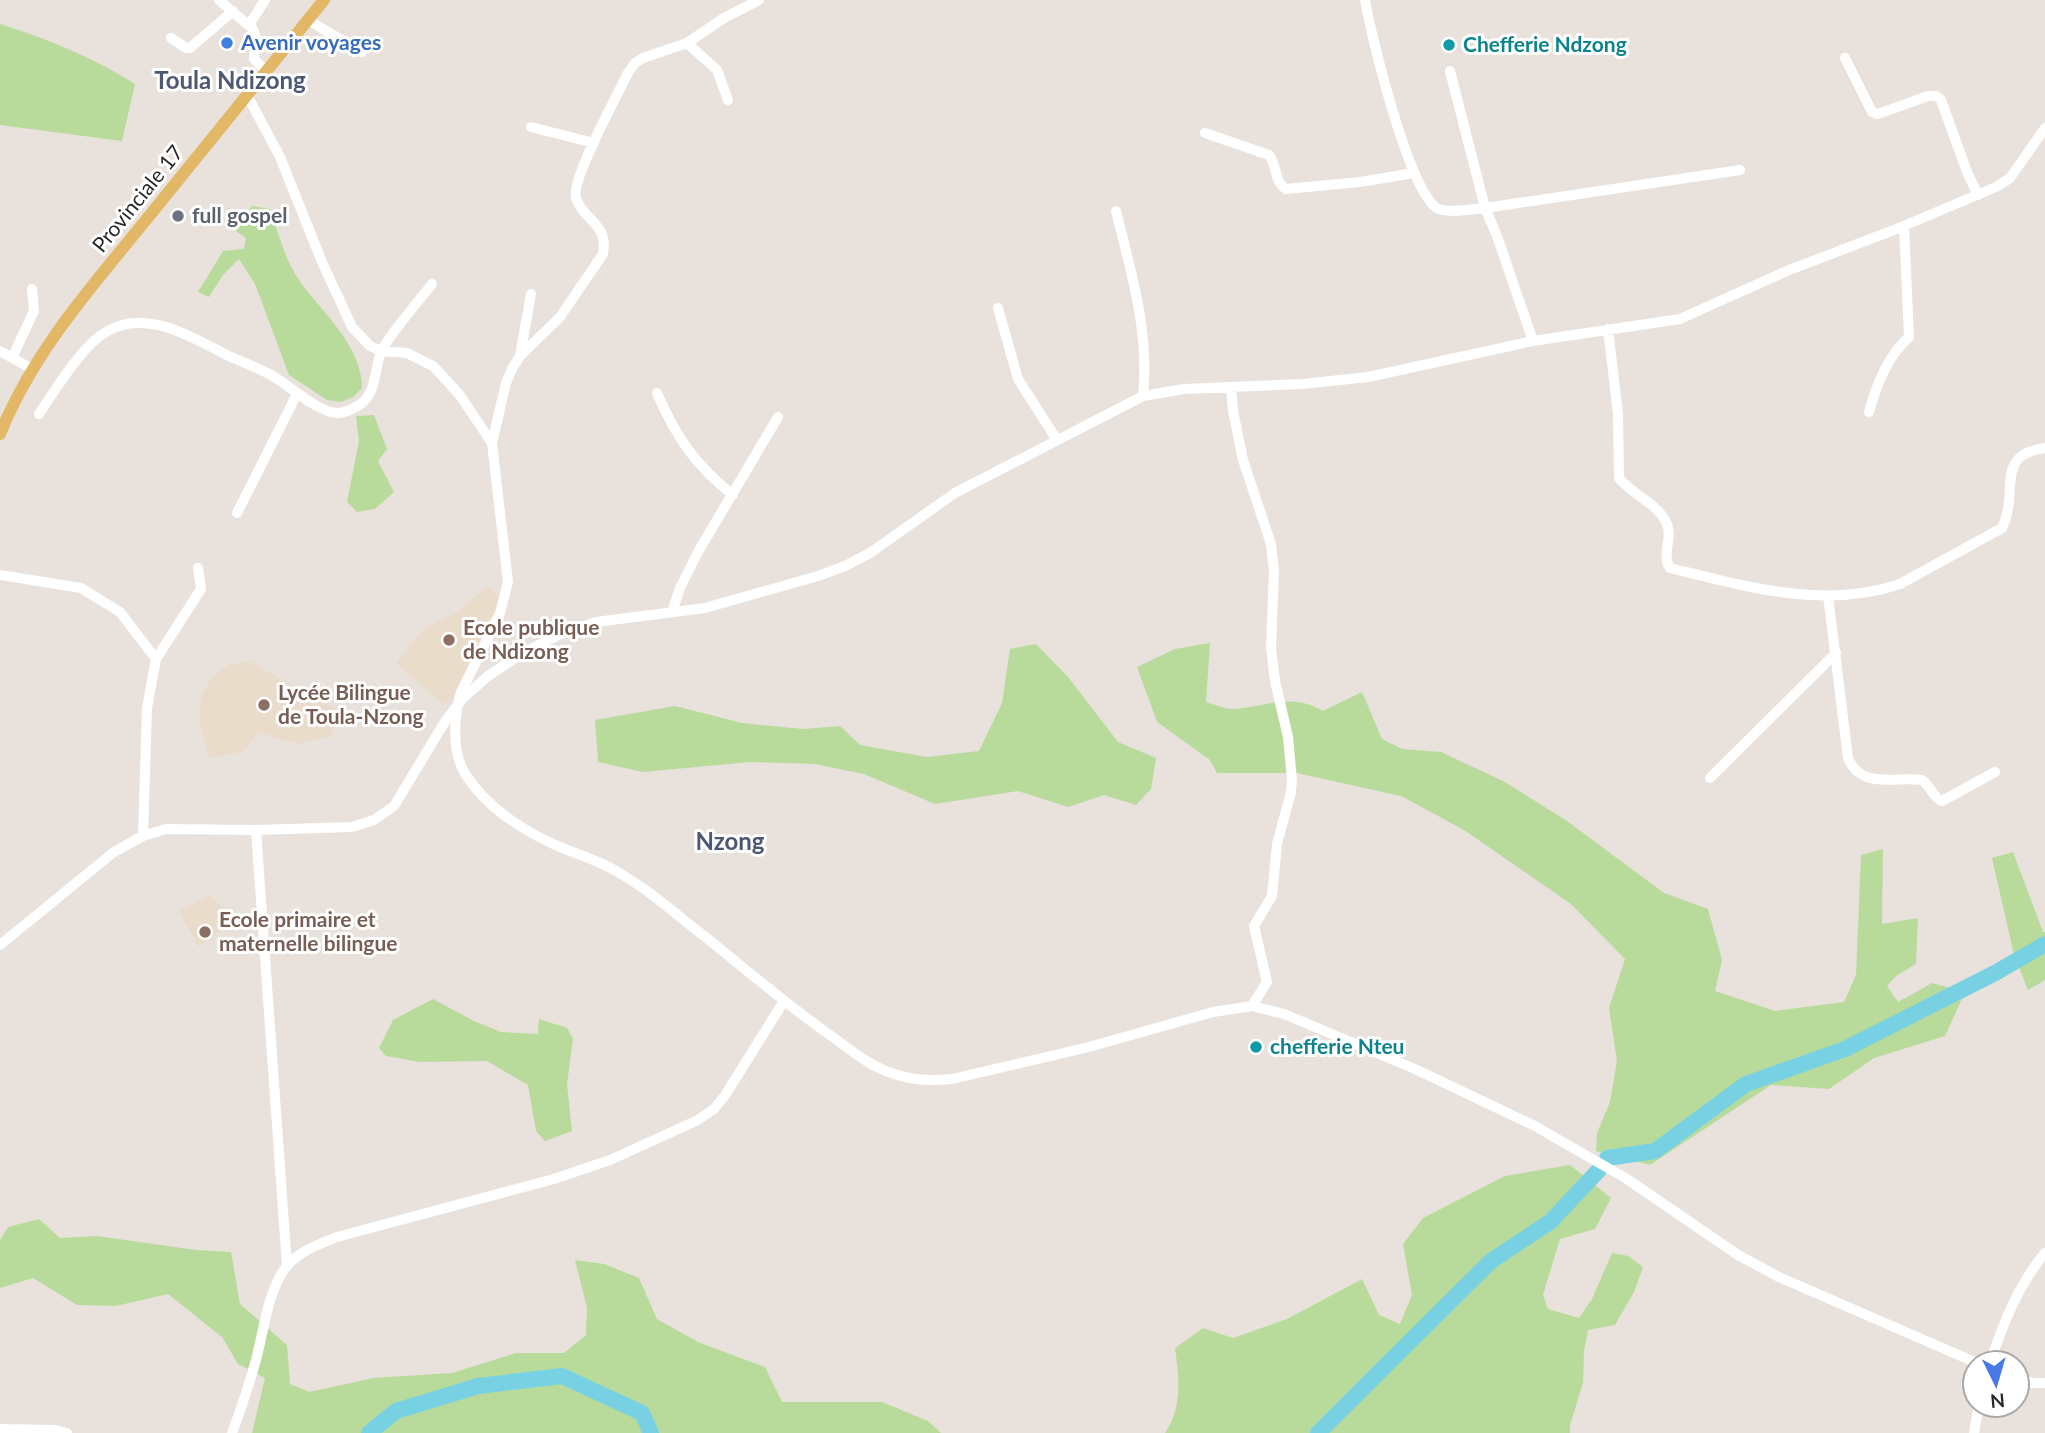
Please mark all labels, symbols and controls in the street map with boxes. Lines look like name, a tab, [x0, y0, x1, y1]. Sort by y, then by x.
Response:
place label: Avenir voyages	[240, 29, 381, 54]
place label: Chefferie Ndzong	[1463, 31, 1627, 56]
marker: Avenir voyages	[219, 35, 235, 51]
marker: Chefferie Ndzong	[1441, 37, 1457, 53]
district label: Toula Ndizong	[154, 65, 306, 94]
street label: Provinciale 17	[86, 140, 187, 256]
place label: full gospel	[192, 202, 287, 227]
marker: full gospel	[170, 208, 186, 224]
place label: Ecole publique de Ndizong	[463, 614, 599, 663]
marker: Ecole publique de Ndizong	[441, 632, 457, 648]
place label: Lycée Bilingue de Toula-Nzong	[278, 679, 424, 728]
marker: Lycée Bilingue de Toula-Nzong	[256, 697, 272, 713]
district label: Nzong	[695, 826, 765, 855]
place label: Ecole primaire et maternelle bilingue	[219, 906, 397, 955]
marker: Ecole primaire et maternelle bilingue	[197, 924, 213, 940]
place label: chefferie Nteu	[1270, 1033, 1404, 1058]
marker: chefferie Nteu	[1248, 1039, 1264, 1055]
north arrow	[1961, 1349, 2031, 1419]
text: N	[1989, 1389, 2006, 1414]

